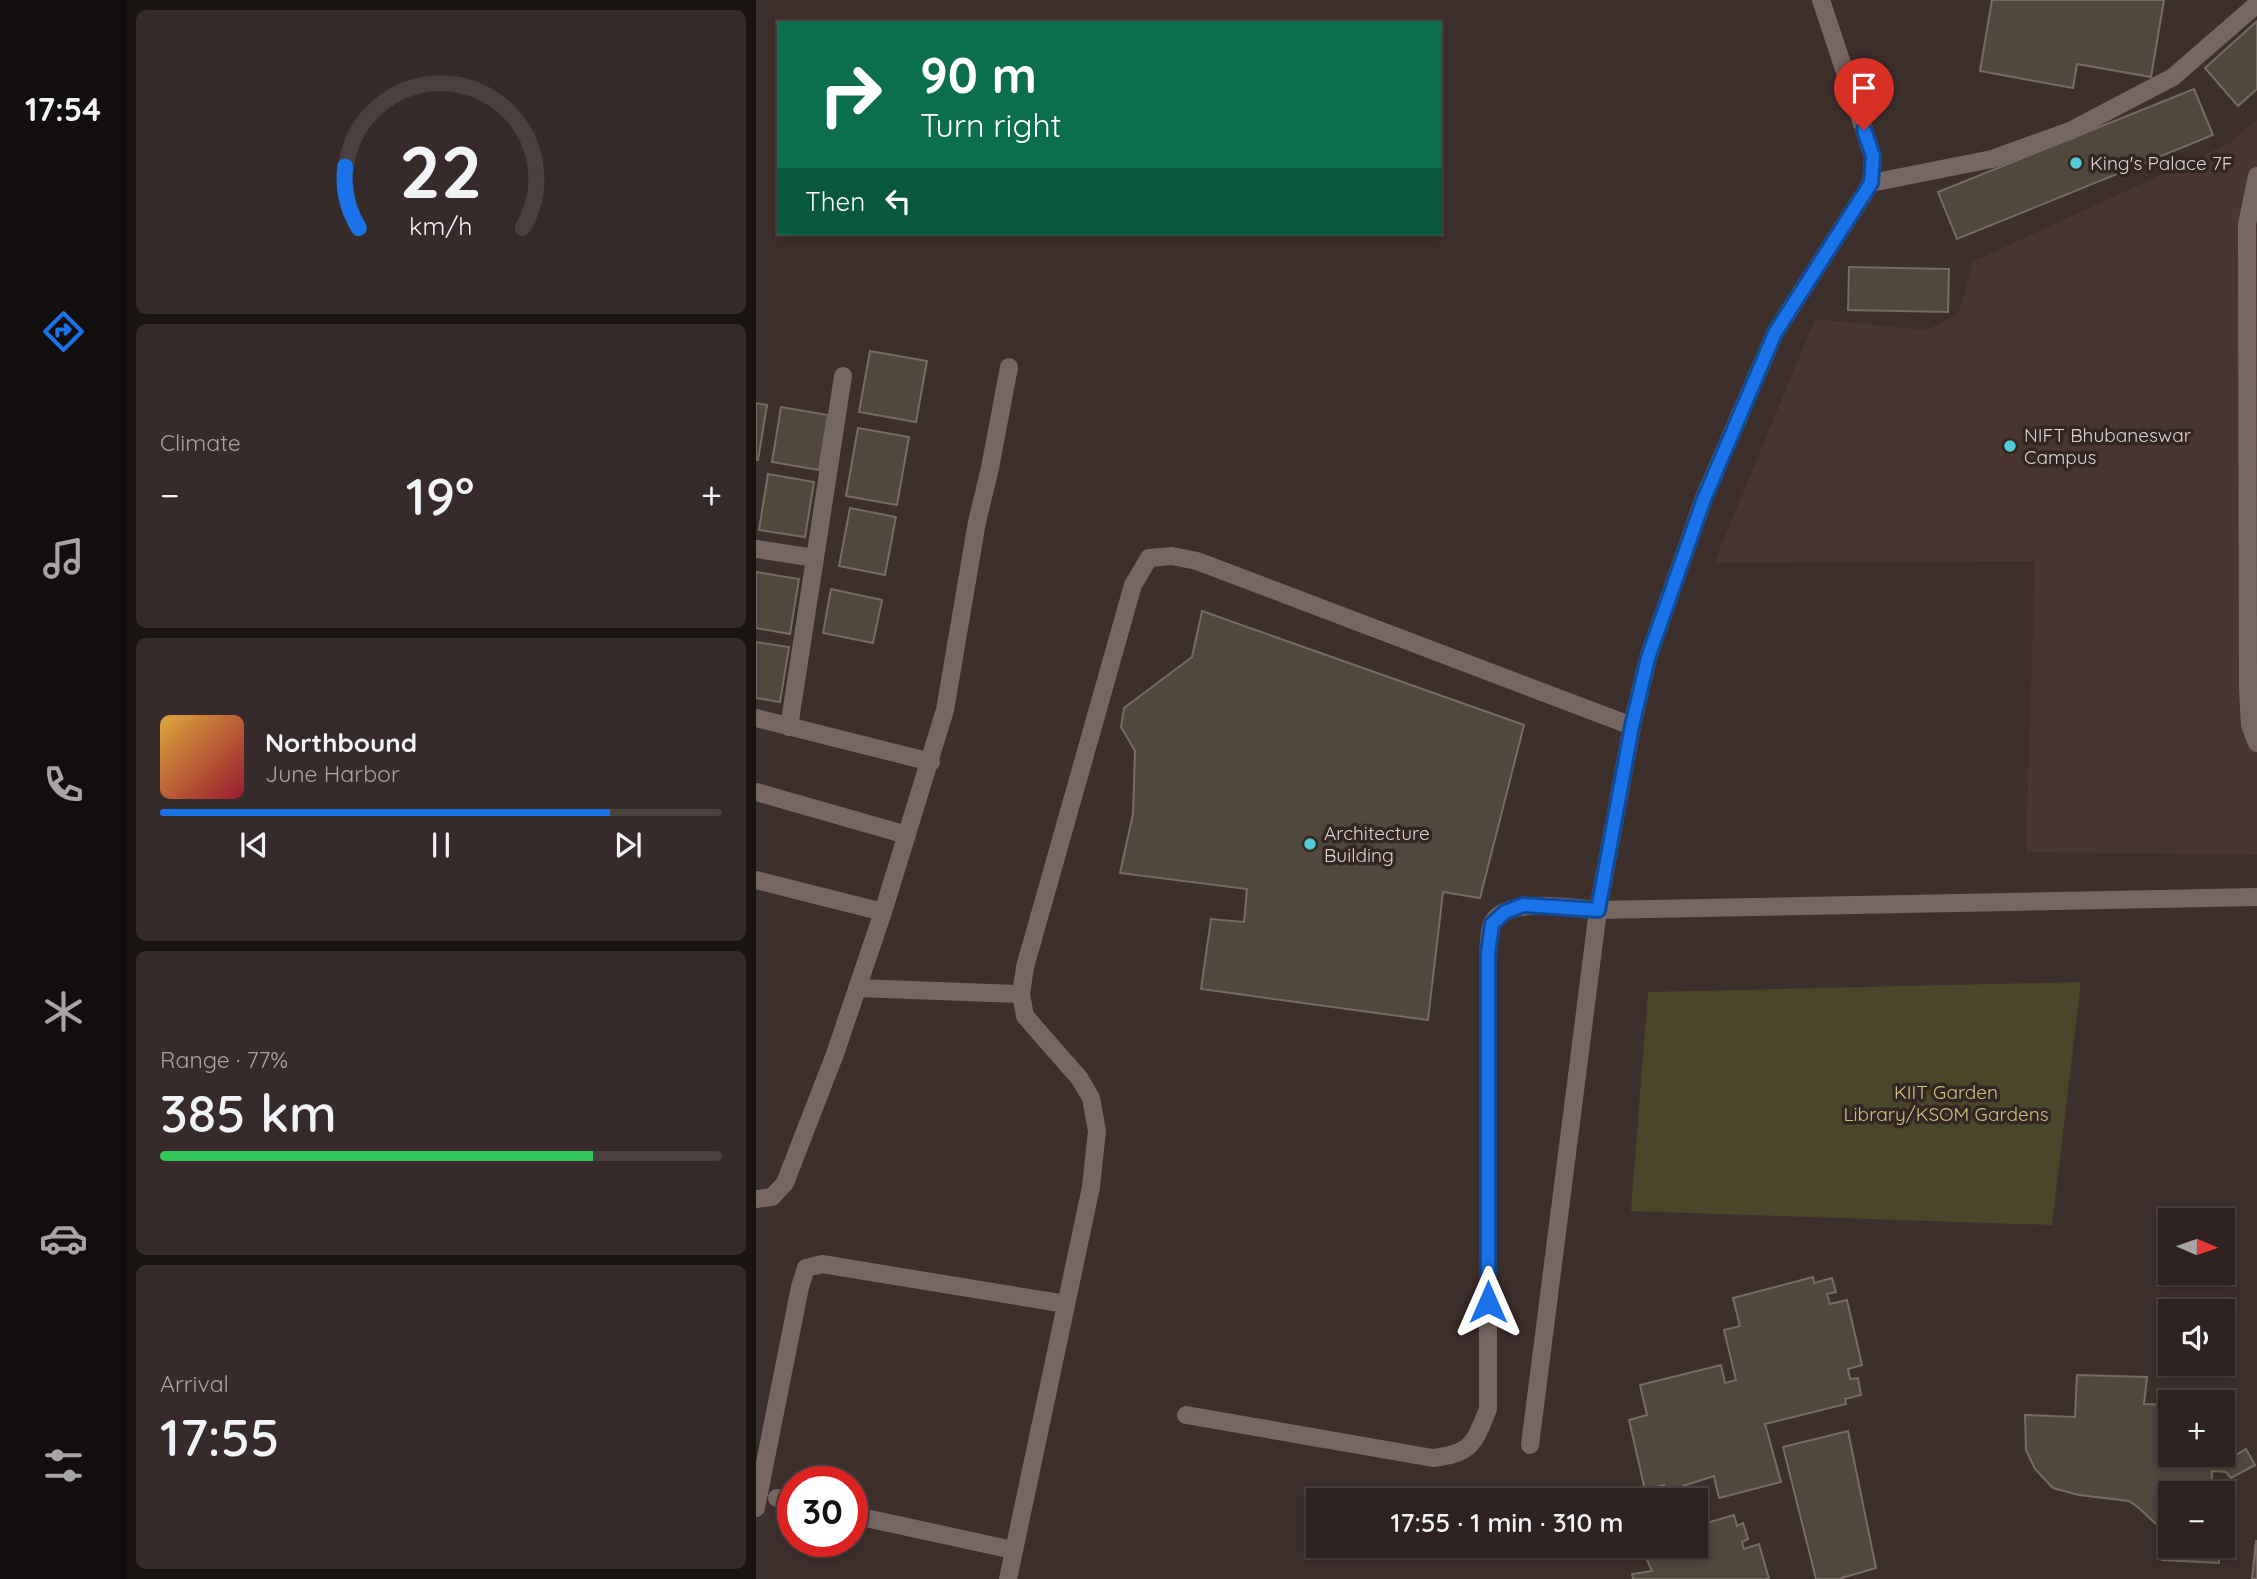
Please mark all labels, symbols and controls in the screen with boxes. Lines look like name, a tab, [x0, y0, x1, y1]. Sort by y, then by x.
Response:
text: 90 m	[920, 44, 1037, 105]
icon: right	[805, 49, 896, 140]
pin	[1834, 58, 1894, 130]
icon: arrive	[1845, 69, 1883, 107]
text: 17:54	[25, 89, 101, 129]
text: Turn right	[920, 105, 1061, 145]
text: 22	[400, 125, 482, 216]
place label: King's Palace 7F	[2090, 151, 2232, 175]
marker: King's Palace 7F	[2068, 155, 2084, 171]
icon: left	[879, 182, 917, 220]
text: Then	[805, 185, 865, 218]
text: km/h	[409, 210, 473, 241]
icon: directions	[39, 307, 88, 356]
place label: NIFT Bhubaneswar Campus	[2024, 423, 2192, 469]
text: Climate	[160, 428, 241, 457]
marker: NIFT Bhubaneswar Campus	[2002, 438, 2018, 454]
text: 19°	[406, 463, 475, 528]
text: −	[160, 471, 180, 519]
text: +	[701, 471, 722, 519]
icon: music	[39, 534, 88, 583]
text: Northbound	[265, 726, 417, 759]
text: June Harbor	[265, 759, 400, 788]
icon: phone	[39, 760, 88, 809]
place label: Architecture Building	[1324, 821, 1430, 867]
icon: previous	[235, 826, 273, 864]
icon: pause	[422, 826, 460, 864]
icon: next	[609, 826, 647, 864]
marker: Architecture Building	[1302, 836, 1318, 852]
icon: climate	[39, 987, 88, 1036]
text: Range · 77%	[160, 1045, 288, 1074]
text: 385 km	[160, 1080, 337, 1145]
park label: KIIT Garden Library/KSOM Gardens	[1843, 1080, 2049, 1126]
north arrow	[2158, 1208, 2235, 1284]
map controls	[2158, 1208, 2235, 1558]
icon: car	[39, 1214, 88, 1263]
position arrow	[1451, 1265, 1525, 1339]
button: sound	[2158, 1299, 2235, 1376]
text: Arrival	[160, 1369, 229, 1398]
button: +	[2158, 1390, 2235, 1467]
text: 17:55	[160, 1404, 279, 1469]
icon: filters	[39, 1441, 88, 1490]
speed limit sign: 30	[777, 1466, 868, 1557]
button: −	[2158, 1481, 2235, 1558]
text: 17:55 · 1 min · 310 m	[1391, 1506, 1623, 1539]

